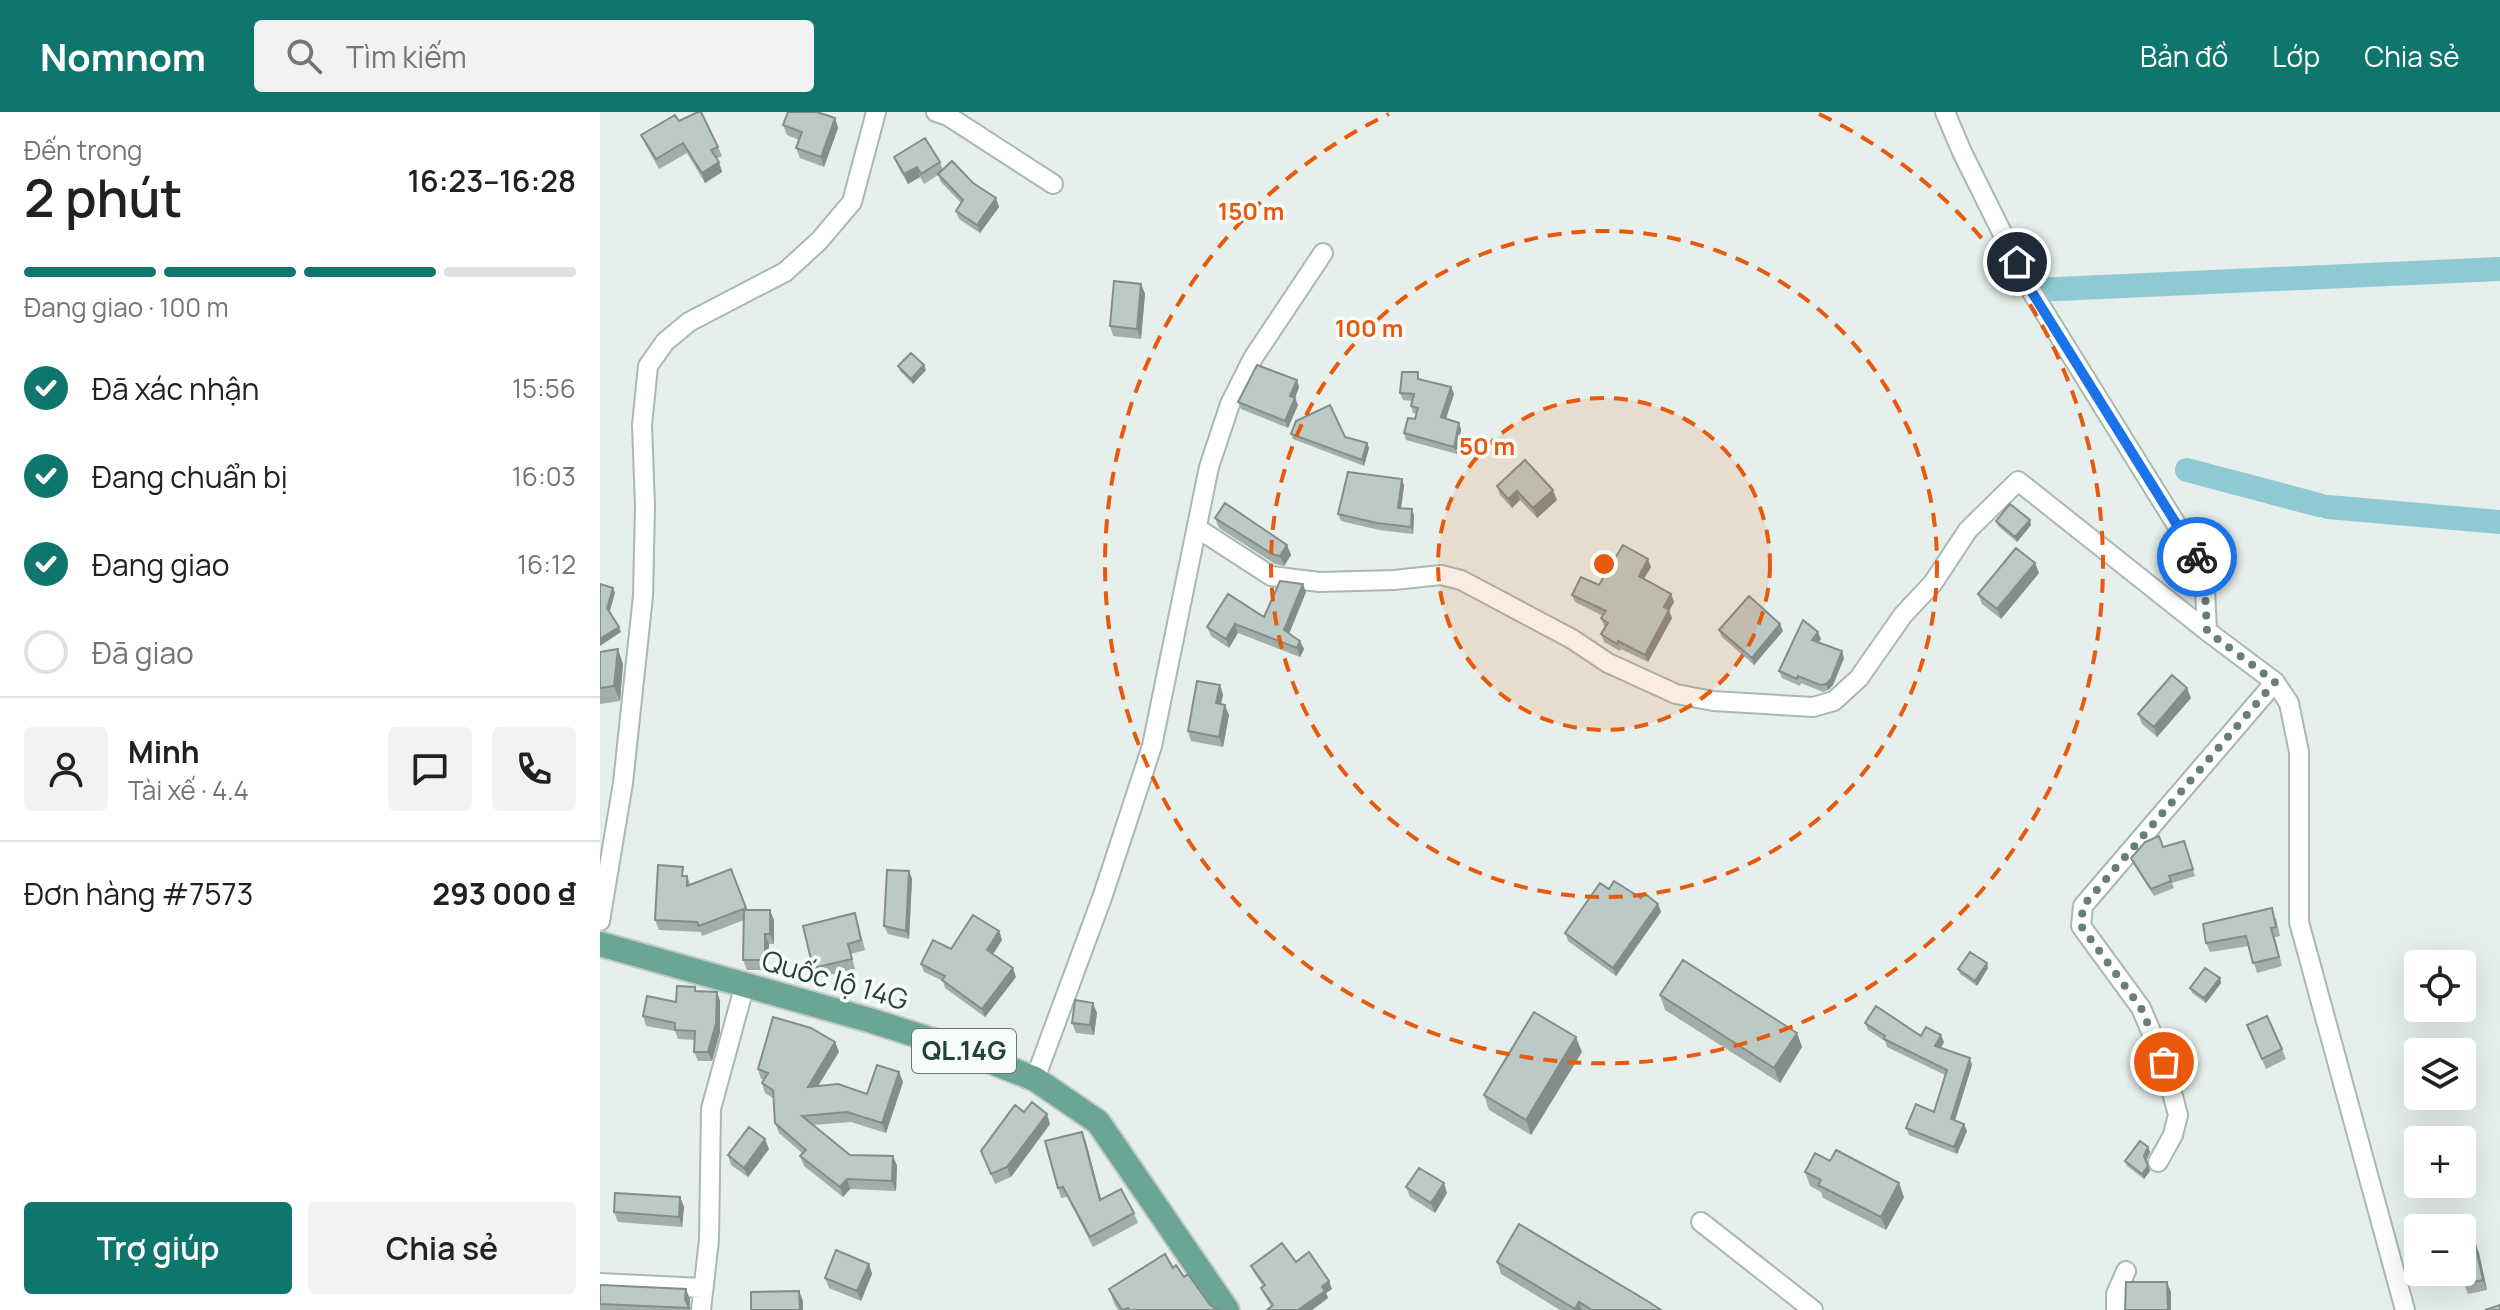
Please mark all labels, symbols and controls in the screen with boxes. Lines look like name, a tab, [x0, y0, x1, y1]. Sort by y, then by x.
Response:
search box	[254, 20, 814, 92]
text: Nomnom	[40, 30, 206, 82]
icon: search	[282, 34, 326, 78]
text: Tìm kiếm	[346, 36, 467, 77]
text: Bản đồ	[2140, 37, 2228, 75]
text: Lớp	[2272, 37, 2320, 75]
text: Chia sẻ	[2364, 37, 2460, 75]
text: Đến trong	[24, 132, 143, 168]
text: 16:23–16:28	[407, 160, 576, 201]
text: 2 phút	[24, 162, 182, 233]
text: 150 m	[1218, 194, 1284, 227]
pin	[1983, 228, 2051, 296]
icon: home	[1995, 240, 2039, 284]
text: Đang giao · 100 m	[24, 289, 228, 325]
text: 100 m	[1335, 311, 1403, 344]
icon: check	[24, 366, 68, 410]
text: Đã xác nhận	[92, 368, 259, 409]
text: 15:56	[512, 370, 576, 406]
text: 50 m	[1459, 429, 1515, 462]
icon: check	[24, 454, 68, 498]
text: Đang chuẩn bị	[92, 456, 288, 497]
text: 16:03	[512, 458, 576, 494]
courier	[2157, 517, 2237, 597]
icon: bike	[2175, 535, 2219, 579]
icon: check	[24, 542, 68, 586]
text: Đang giao	[92, 544, 229, 585]
text: 16:12	[517, 546, 576, 582]
centre of rings	[1590, 550, 1618, 578]
text: Đã giao	[92, 632, 194, 673]
button: person	[24, 727, 108, 811]
button: chat	[388, 727, 472, 811]
button: phone	[492, 727, 576, 811]
text: Minh	[128, 731, 200, 772]
text: Tài xế · 4.4	[128, 772, 249, 808]
text: Đơn hàng #7573	[24, 873, 253, 914]
text: 293 000 ₫	[432, 873, 576, 914]
street label: Quốc lộ 14G	[758, 940, 913, 1018]
map controls	[2404, 950, 2476, 1286]
button: locate	[2404, 950, 2476, 1022]
pin	[2130, 1028, 2198, 1096]
road number: QL.14G	[912, 1029, 1016, 1073]
button: layers	[2404, 1038, 2476, 1110]
icon: bag	[2142, 1040, 2186, 1084]
button: +	[2404, 1126, 2476, 1198]
button: Trợ giúp	[24, 1202, 292, 1294]
button: Chia sẻ	[308, 1202, 576, 1294]
button: −	[2404, 1214, 2476, 1286]

